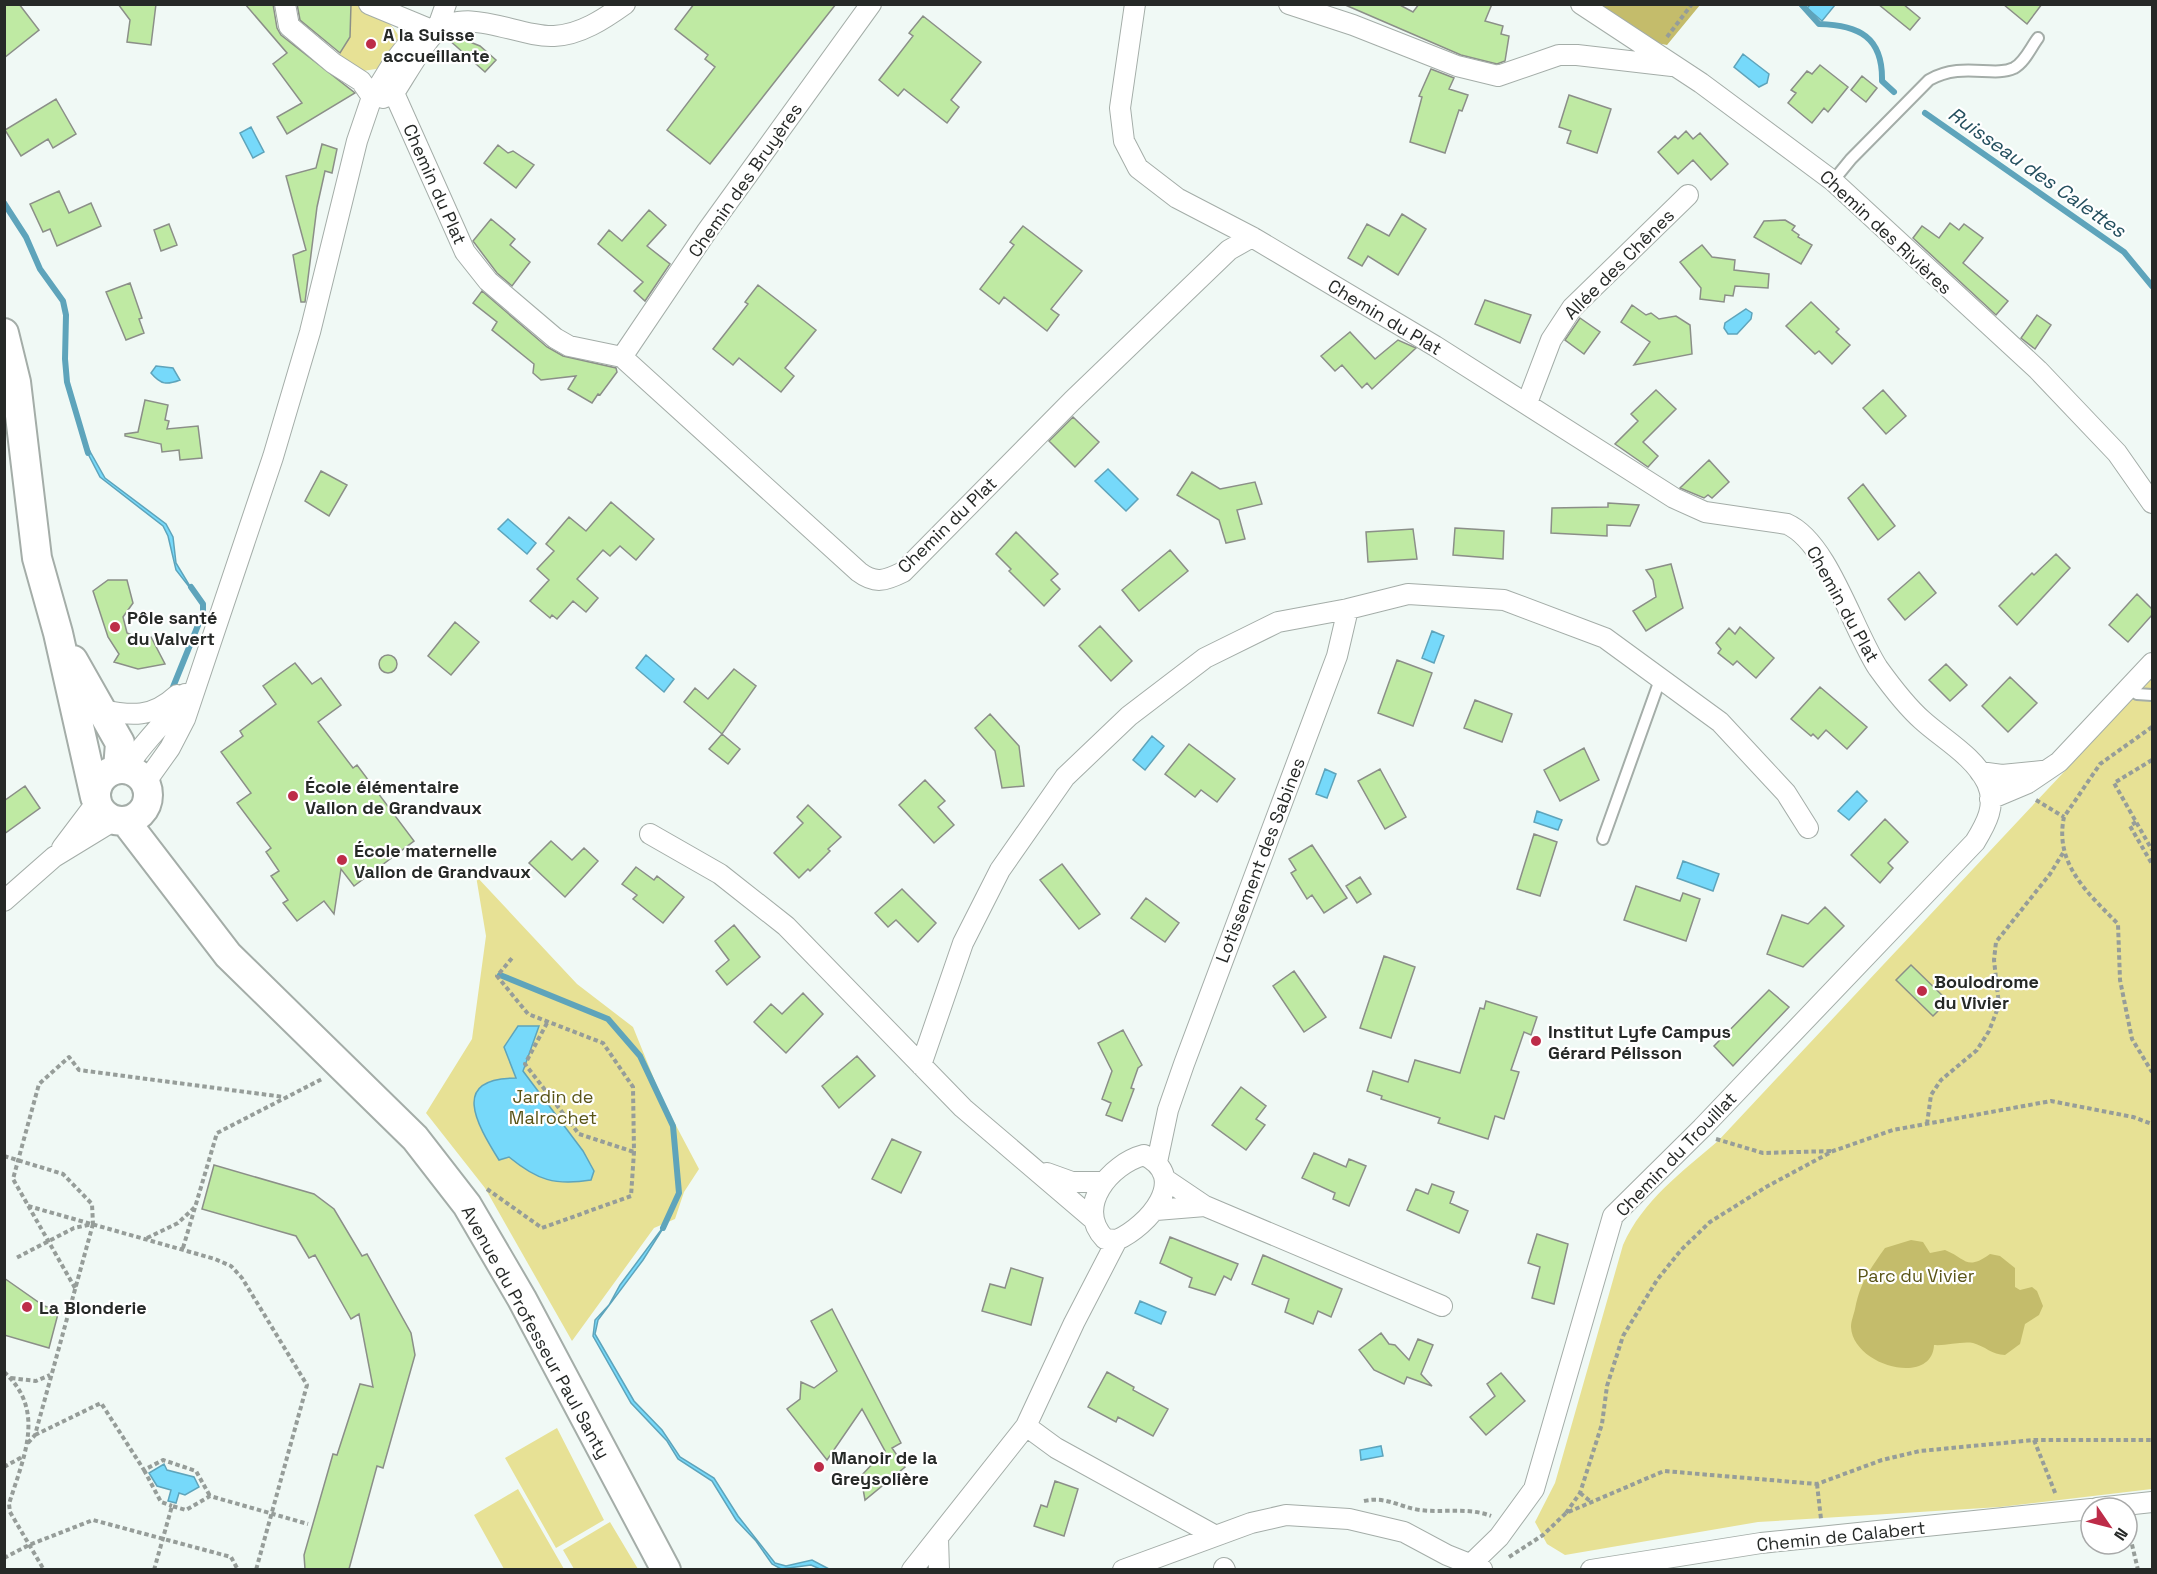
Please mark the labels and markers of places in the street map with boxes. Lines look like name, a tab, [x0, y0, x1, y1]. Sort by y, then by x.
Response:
place label: A la Suisse accueillante	[383, 23, 490, 67]
marker: A la Suisse accueillante	[364, 37, 378, 51]
place label: Pôle santé du Valvert	[127, 606, 217, 650]
marker: Pôle santé du Valvert	[108, 620, 122, 634]
place label: École élémentaire Vallon de Grandvaux	[305, 775, 482, 819]
marker: École élémentaire Vallon de Grandvaux	[286, 789, 300, 803]
place label: École maternelle Vallon de Grandvaux	[354, 839, 531, 883]
marker: École maternelle Vallon de Grandvaux	[335, 853, 349, 867]
place label: Boulodrome du Vivier	[1934, 970, 2039, 1014]
marker: Boulodrome du Vivier	[1915, 984, 1929, 998]
place label: Institut Lyfe Campus Gérard Pélisson	[1548, 1020, 1731, 1064]
marker: Institut Lyfe Campus Gérard Pélisson	[1529, 1034, 1543, 1048]
place label: La Blonderie	[39, 1296, 147, 1319]
marker: La Blonderie	[20, 1300, 34, 1314]
place label: Manoir de la Greysolière	[831, 1446, 938, 1490]
marker: Manoir de la Greysolière	[812, 1460, 826, 1474]

